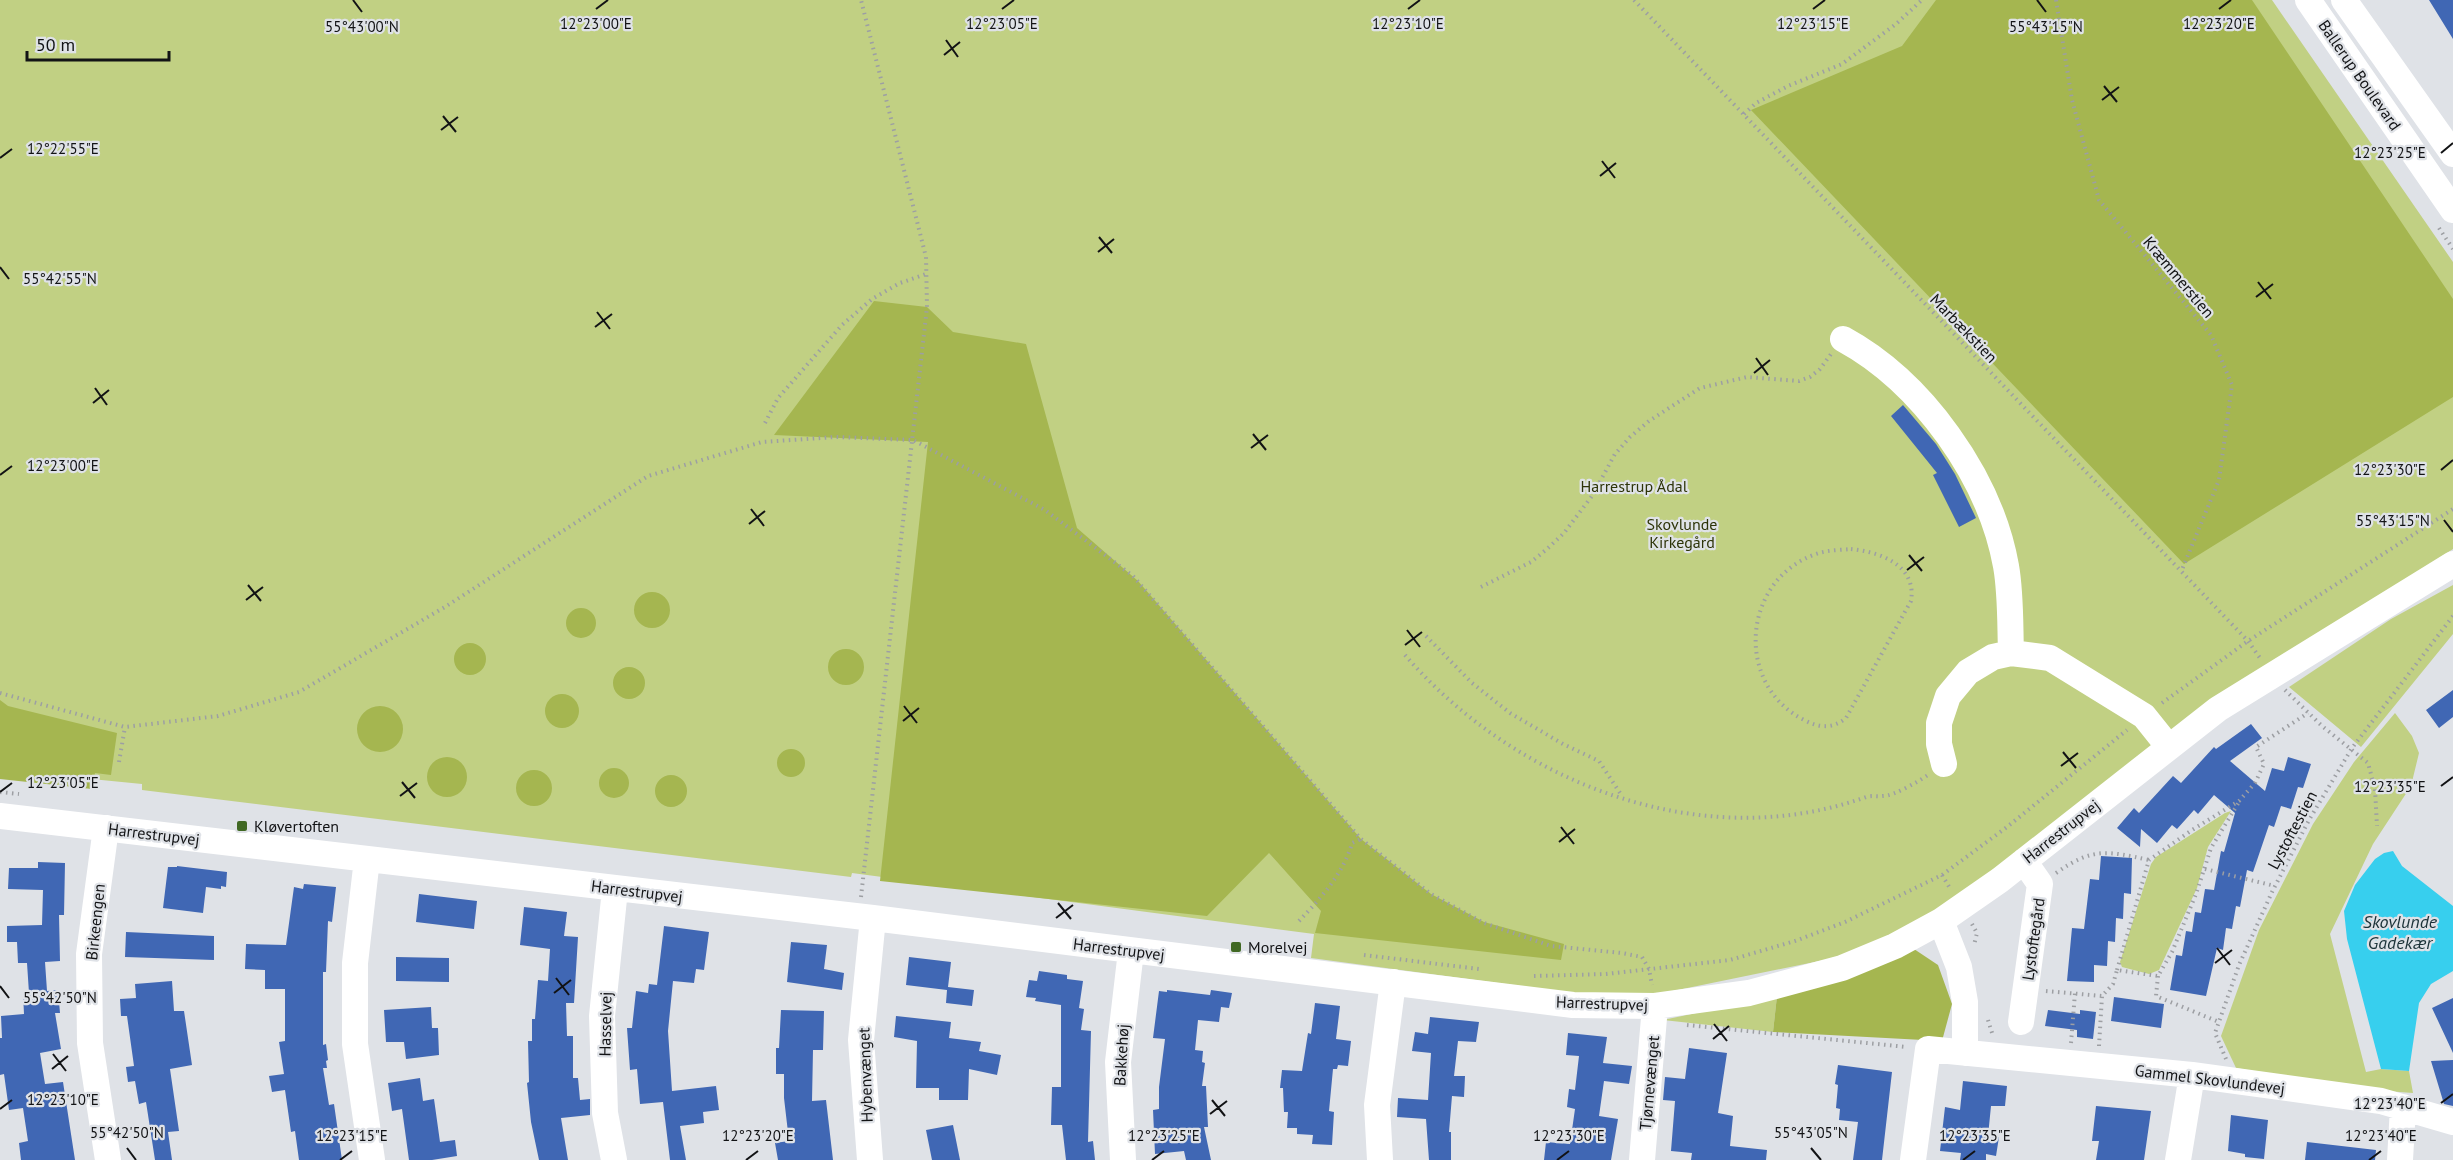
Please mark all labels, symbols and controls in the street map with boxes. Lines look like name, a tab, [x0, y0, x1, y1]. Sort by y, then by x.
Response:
text: 12°23'00"E	[560, 14, 632, 33]
text: 12°23'05"E	[966, 14, 1038, 33]
text: 12°23'10"E	[1372, 14, 1444, 33]
text: 12°23'15"E	[1777, 14, 1849, 33]
text: 12°23'20"E	[2183, 14, 2255, 33]
street label: Ballerup Boulevard	[2314, 16, 2406, 134]
text: 55°43'00"N	[325, 17, 399, 36]
text: 55°43'15"N	[2009, 17, 2083, 36]
scale bar	[27, 24, 170, 62]
text: 50 m	[36, 33, 75, 56]
text: 12°22'55"E	[27, 139, 99, 158]
text: 12°23'25"E	[2354, 143, 2426, 162]
street label: Kræmmerstien	[2139, 232, 2219, 322]
text: 55°42'55"N	[23, 269, 97, 288]
street label: Marbækstien	[1926, 289, 2002, 367]
text: 12°23'00"E	[27, 456, 99, 475]
text: 12°23'30"E	[2354, 460, 2426, 479]
park label: Harrestrup Ådal	[1581, 476, 1688, 496]
text: 55°43'15"N	[2356, 511, 2430, 530]
park label: Skovlunde Kirkegård	[1647, 514, 1717, 552]
text: 12°23'05"E	[27, 773, 99, 792]
text: 12°23'35"E	[2354, 777, 2426, 796]
street label: Lystoftestien	[2263, 787, 2321, 873]
street label: Harrestrupvej	[2018, 795, 2104, 867]
place label: Kløvertoften	[254, 816, 339, 836]
street label: Harrestrupvej	[107, 818, 201, 850]
marker: Kløvertoften	[235, 819, 249, 833]
street label: Harrestrupvej	[590, 875, 684, 907]
street label: Birkeengen	[81, 883, 109, 961]
street label: Lystoftegård	[2017, 896, 2049, 982]
water label: Skovlunde Gadekær	[2363, 910, 2438, 954]
street label: Harrestrupvej	[1072, 933, 1166, 965]
place label: Morelvej	[1248, 937, 1307, 957]
marker: Morelvej	[1229, 940, 1243, 954]
text: 55°42'50"N	[23, 988, 97, 1007]
street label: Hasselvej	[594, 991, 616, 1057]
street label: Harrestrupvej	[1556, 991, 1648, 1015]
street label: Bakkehøj	[1109, 1023, 1133, 1087]
street label: Hybenvænget	[853, 1027, 877, 1123]
street label: Tjørnevænget	[1635, 1034, 1663, 1131]
street label: Gammel Skovlundevej	[2134, 1060, 2286, 1098]
text: 12°23'10"E	[27, 1090, 99, 1109]
text: 12°23'40"E	[2354, 1094, 2426, 1113]
text: 55°42'50"N	[90, 1123, 164, 1142]
text: 55°43'05"N	[1774, 1123, 1848, 1142]
text: 12°23'15"E	[316, 1126, 388, 1145]
text: 12°23'20"E	[722, 1126, 794, 1145]
text: 12°23'25"E	[1128, 1126, 1200, 1145]
text: 12°23'30"E	[1533, 1126, 1605, 1145]
text: 12°23'35"E	[1939, 1126, 2011, 1145]
text: 12°23'40"E	[2345, 1126, 2417, 1145]

